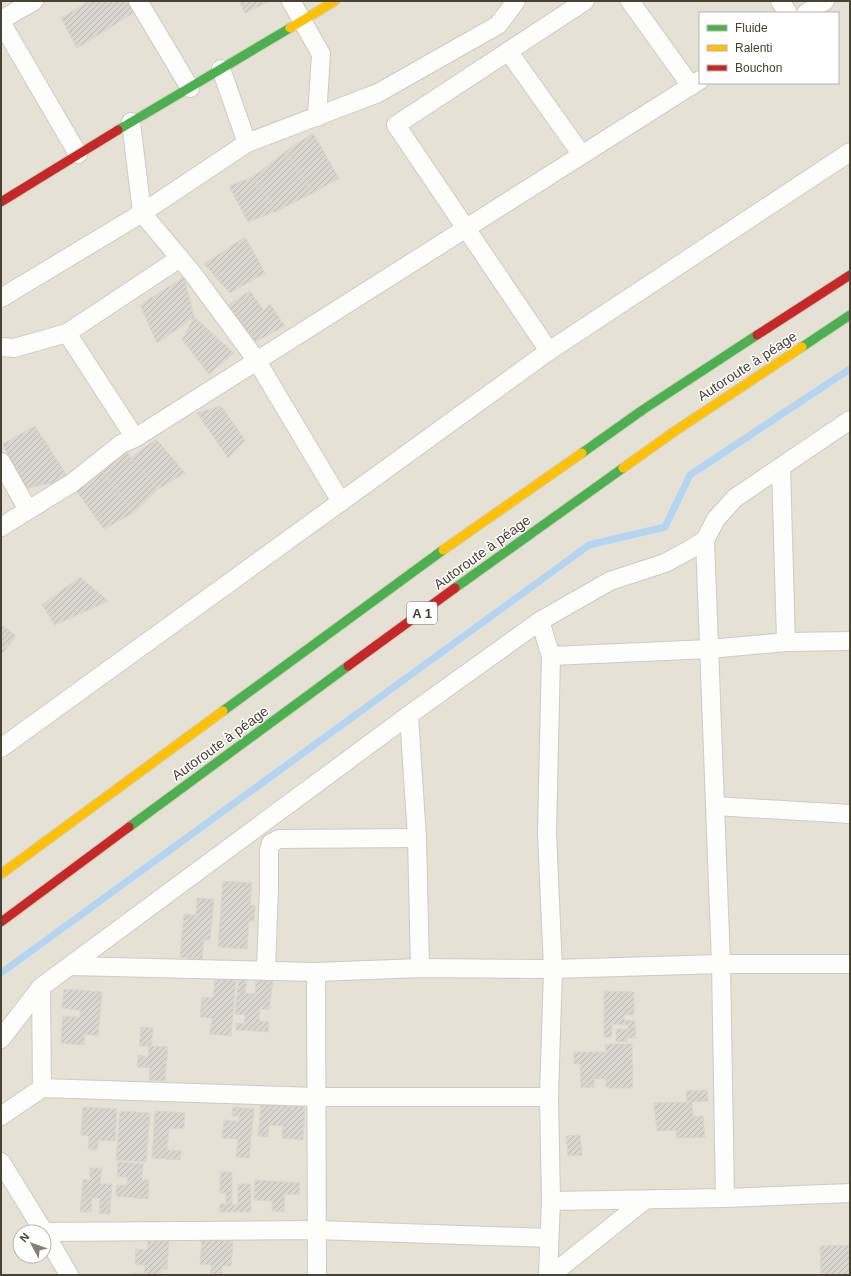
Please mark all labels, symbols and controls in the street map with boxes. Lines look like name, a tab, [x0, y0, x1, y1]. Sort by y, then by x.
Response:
legend	[699, 12, 839, 84]
text: Fluide	[735, 21, 768, 35]
text: Ralenti	[735, 41, 772, 55]
text: Bouchon	[735, 61, 782, 75]
street label: Autoroute à péage	[694, 328, 800, 404]
street label: Autoroute à péage	[431, 512, 533, 592]
road number: A 1	[407, 602, 437, 624]
street label: Autoroute à péage	[169, 703, 271, 783]
north arrow	[12, 1224, 52, 1264]
text: N	[17, 1230, 32, 1244]

